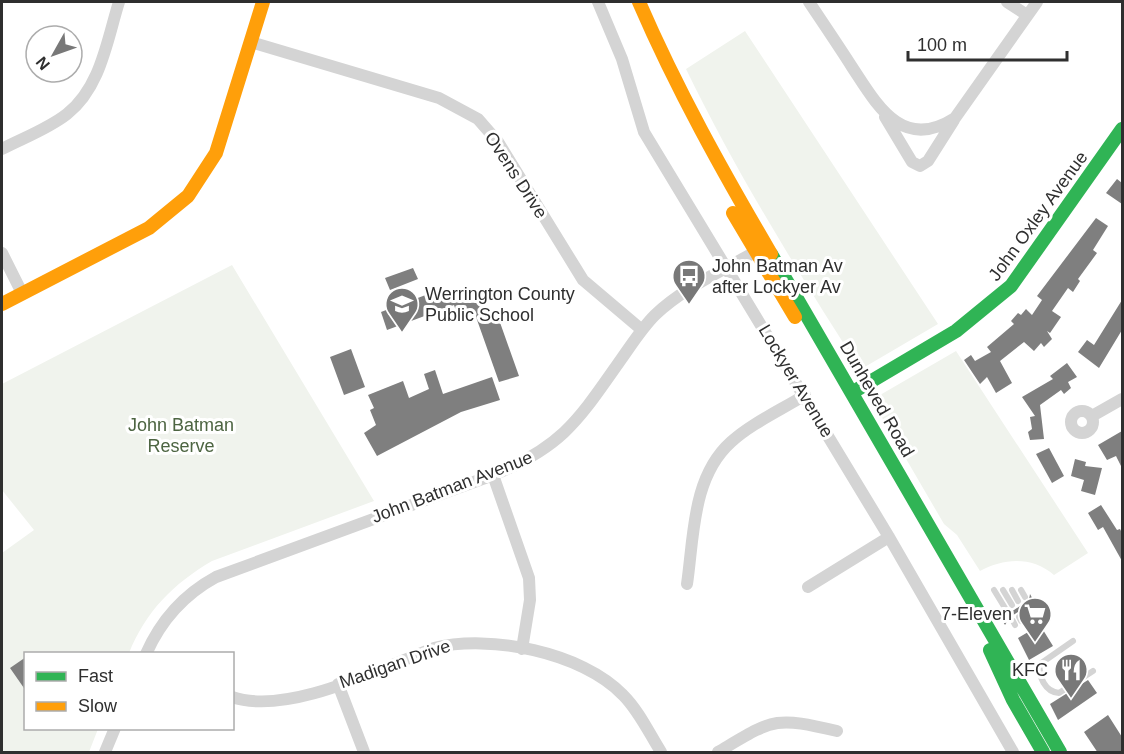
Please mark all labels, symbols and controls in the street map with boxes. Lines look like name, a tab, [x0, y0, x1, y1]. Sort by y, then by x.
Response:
north arrow	[24, 24, 84, 84]
scale bar	[908, 24, 1067, 62]
text: 100 m	[917, 35, 967, 55]
text: N	[33, 53, 53, 73]
street label: Ovens Drive	[481, 128, 551, 222]
street label: John Oxley Avenue	[984, 148, 1092, 284]
place label: John Batman Av after Lockyer Av	[712, 256, 843, 297]
bus stop icon: John Batman Av after Lockyer Av	[671, 258, 707, 305]
place label: Werrington County Public School	[425, 284, 575, 325]
school or university icon: Werrington County Public School	[384, 286, 420, 333]
street label: Lockyer Avenue	[755, 321, 837, 441]
street label: Dunheved Road	[836, 338, 918, 460]
park label: John Batman Reserve	[128, 415, 234, 456]
street label: John Batman Avenue	[369, 447, 535, 527]
supermarket icon: 7-Eleven	[1017, 596, 1053, 643]
place label: 7-Eleven	[941, 604, 1012, 624]
street label: Madigan Drive	[337, 636, 453, 692]
legend	[24, 652, 234, 730]
restaurant icon: KFC	[1053, 652, 1089, 699]
place label: KFC	[1012, 660, 1048, 680]
text: Fast	[78, 666, 113, 686]
text: Slow	[78, 696, 118, 716]

